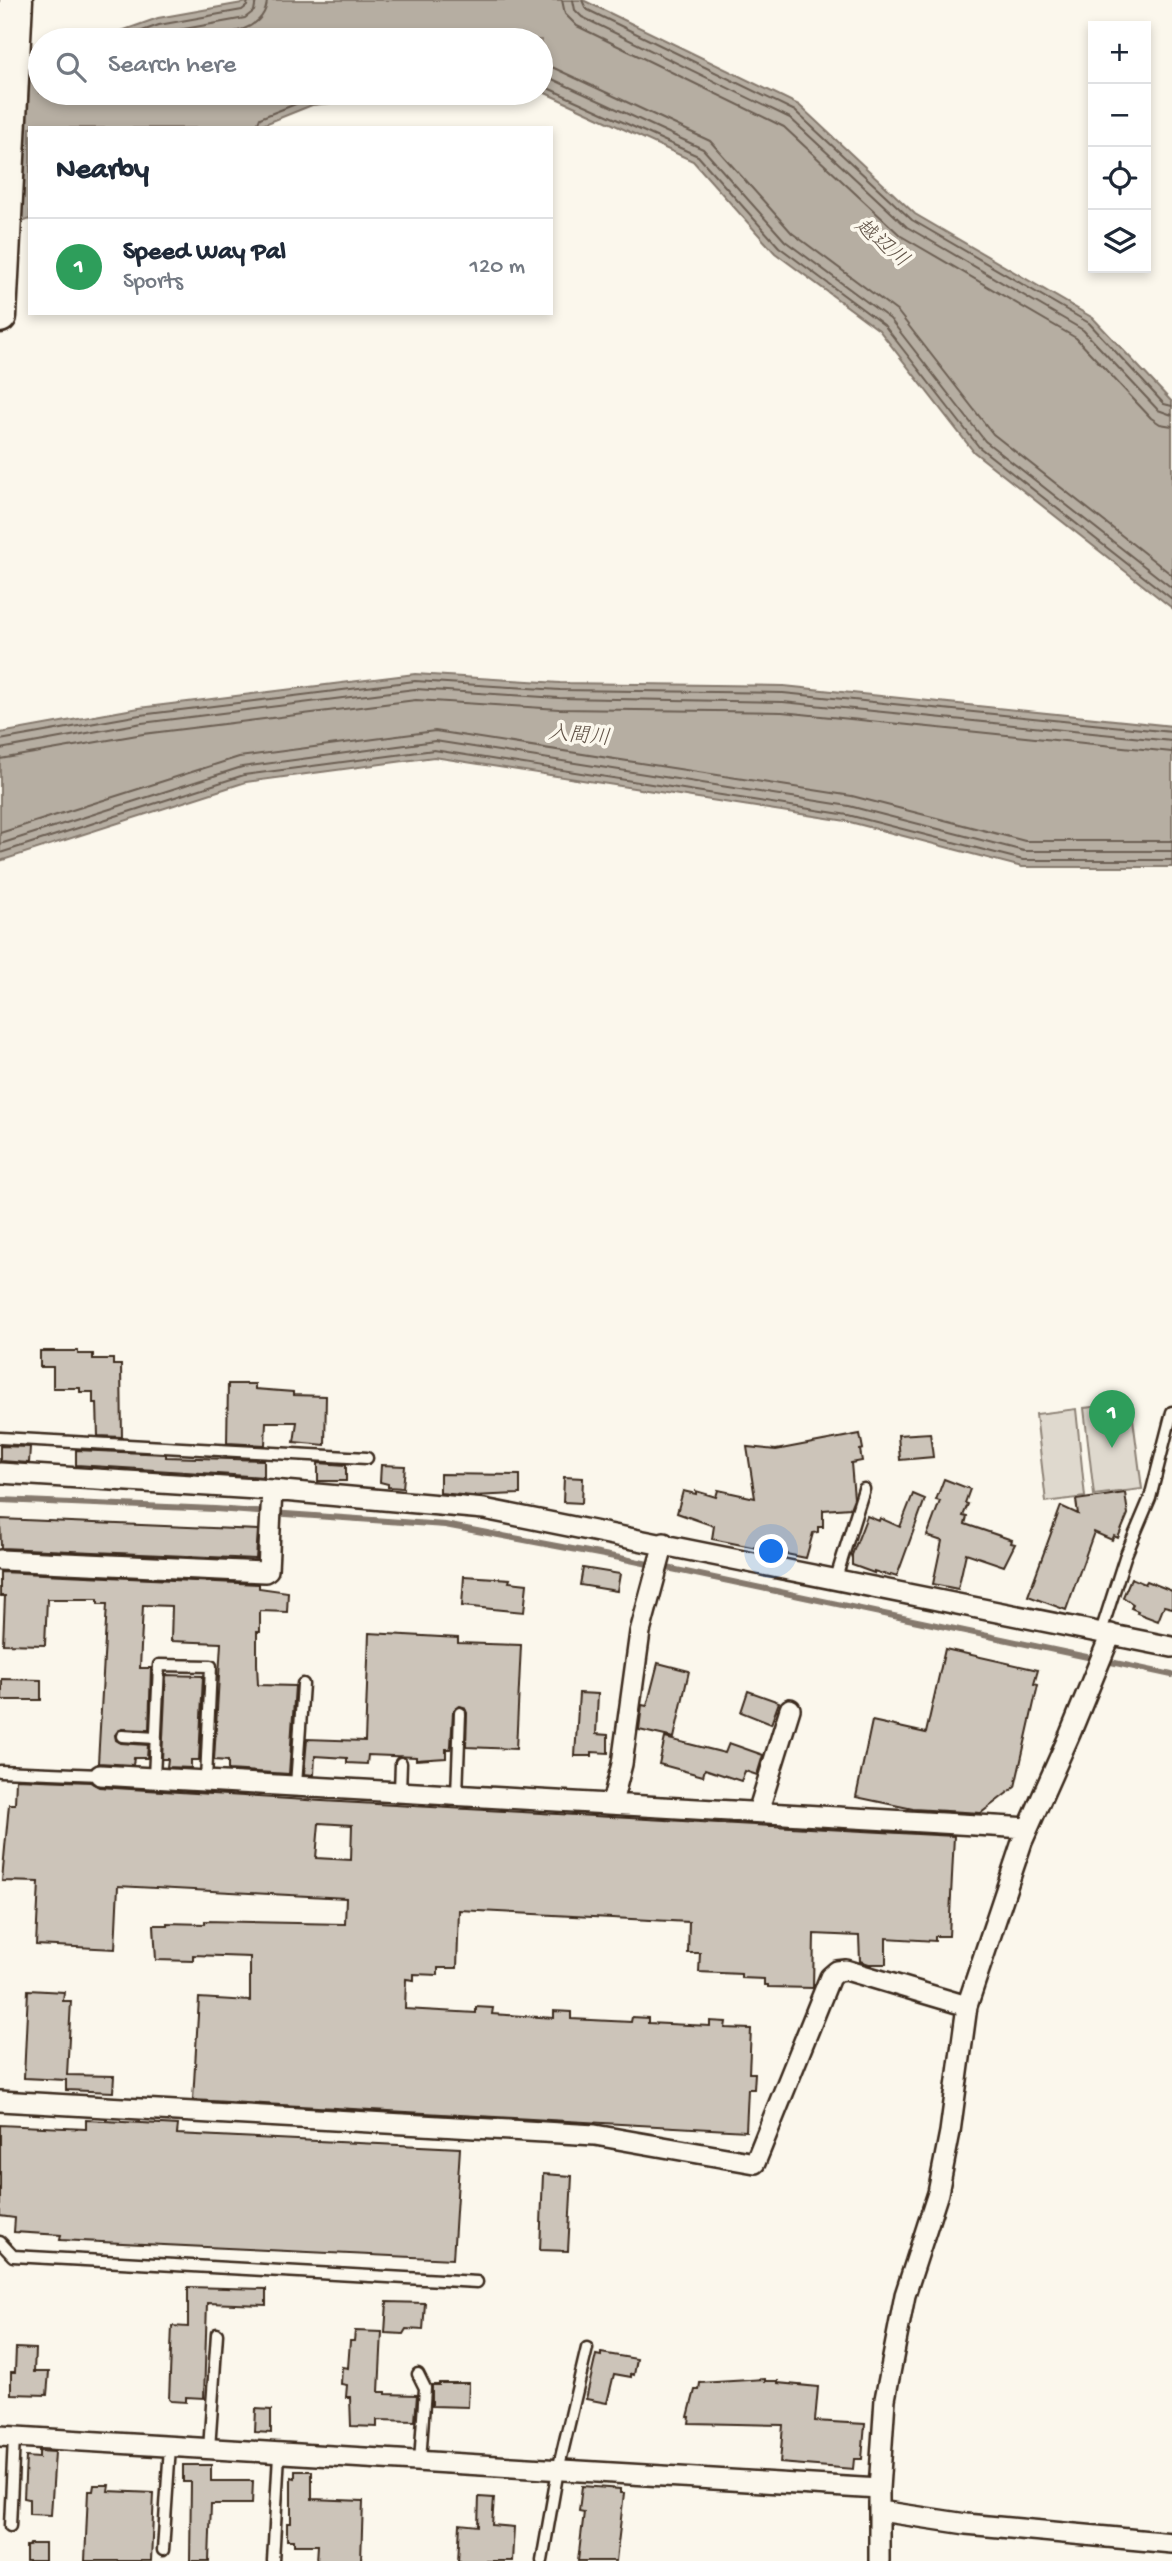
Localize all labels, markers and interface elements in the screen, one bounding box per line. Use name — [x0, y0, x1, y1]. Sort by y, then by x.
map controls — [1088, 21, 1151, 273]
button: + — [1088, 21, 1151, 84]
search box — [28, 28, 553, 105]
icon: search — [52, 48, 90, 86]
text: Search here — [108, 51, 236, 82]
button: − — [1088, 84, 1151, 147]
button: locate — [1088, 147, 1151, 210]
text: Nearby — [56, 154, 149, 189]
button: layers — [1088, 210, 1151, 273]
water label: 越辺川 — [848, 213, 914, 275]
text: Speed Way Pal — [123, 238, 286, 269]
text: 1 — [74, 254, 84, 281]
text: 120 m — [470, 254, 525, 281]
text: Sports — [123, 269, 183, 296]
water label: 入間川 — [546, 721, 611, 753]
pin: 1 — [1089, 1390, 1135, 1448]
your location — [754, 1534, 788, 1568]

